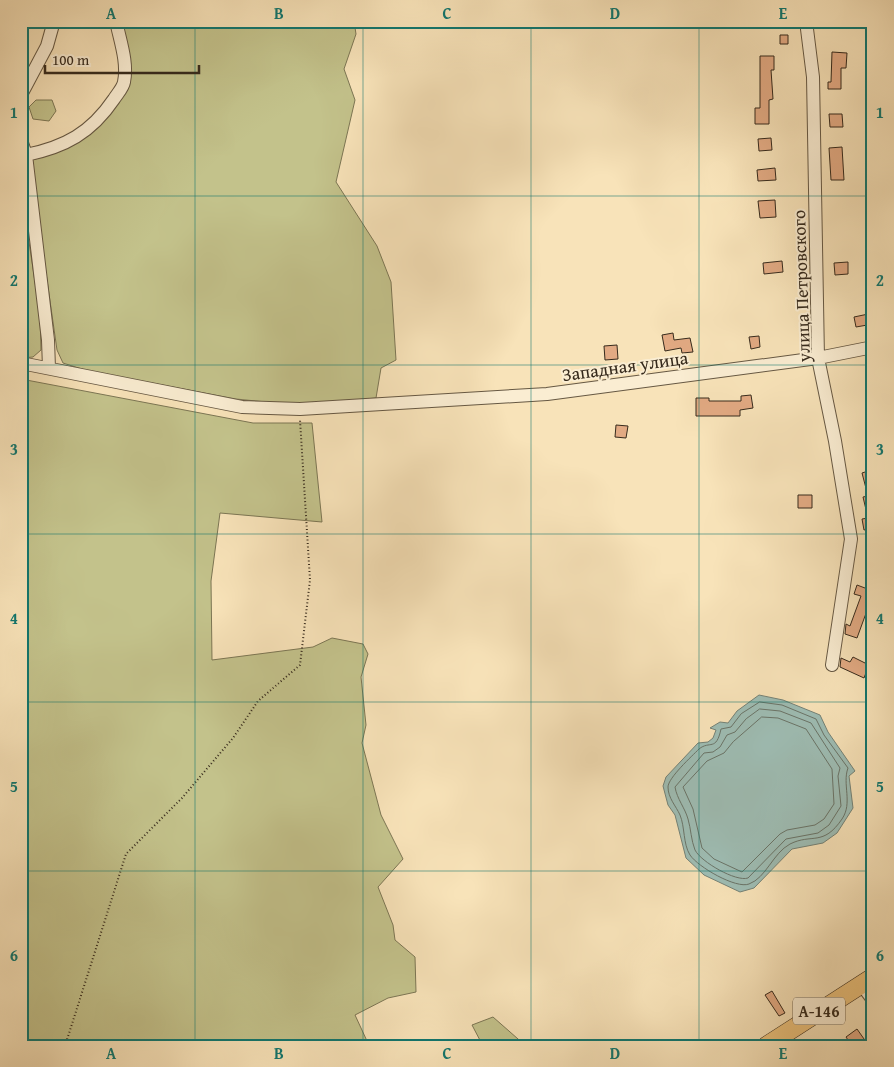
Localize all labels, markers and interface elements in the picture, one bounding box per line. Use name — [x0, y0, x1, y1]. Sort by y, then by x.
text: A — [106, 1, 117, 25]
text: B — [274, 1, 284, 25]
text: C — [442, 1, 452, 25]
text: D — [610, 1, 620, 25]
text: E — [779, 1, 788, 25]
scale bar — [45, 42, 199, 74]
text: 100 m — [52, 49, 90, 70]
text: 1 — [10, 100, 18, 124]
text: 1 — [876, 100, 884, 124]
street label: улица Петровского — [785, 209, 817, 364]
text: 2 — [10, 268, 18, 292]
text: 2 — [876, 268, 884, 292]
street label: Западная улица — [560, 344, 690, 388]
text: 3 — [10, 437, 18, 461]
text: 3 — [876, 437, 884, 461]
text: 4 — [10, 606, 18, 630]
text: 4 — [876, 606, 884, 630]
text: 5 — [10, 774, 18, 798]
text: 5 — [876, 774, 884, 798]
text: 6 — [10, 943, 18, 967]
text: 6 — [876, 943, 884, 967]
road number: А-146 — [793, 998, 845, 1024]
text: A — [106, 1041, 117, 1065]
text: B — [274, 1041, 284, 1065]
text: C — [442, 1041, 452, 1065]
text: D — [610, 1041, 620, 1065]
text: E — [779, 1041, 788, 1065]

